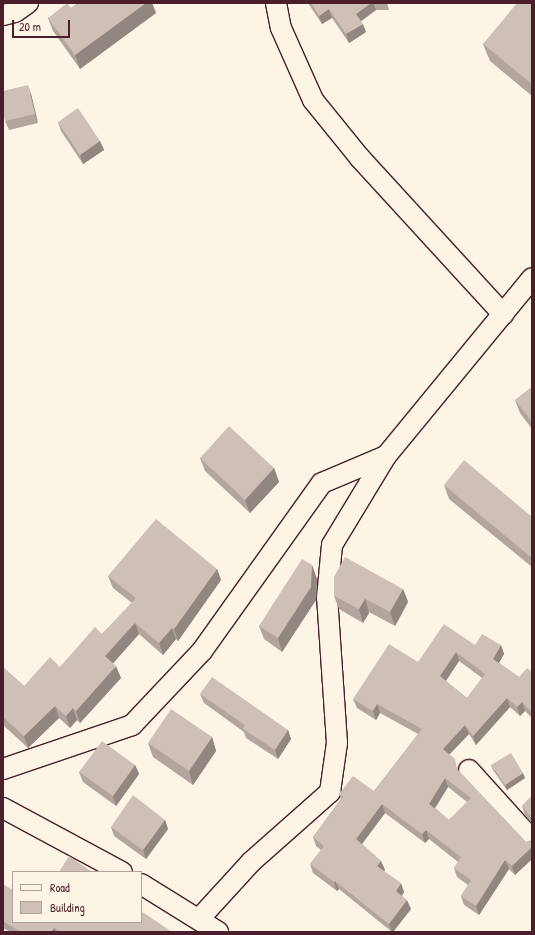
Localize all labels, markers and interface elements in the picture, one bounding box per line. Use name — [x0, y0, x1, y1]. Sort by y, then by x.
scale bar — [14, 12, 72, 38]
text: 20 m — [19, 18, 41, 35]
legend — [12, 871, 142, 923]
text: Road — [50, 879, 70, 896]
text: Building — [50, 899, 85, 916]

